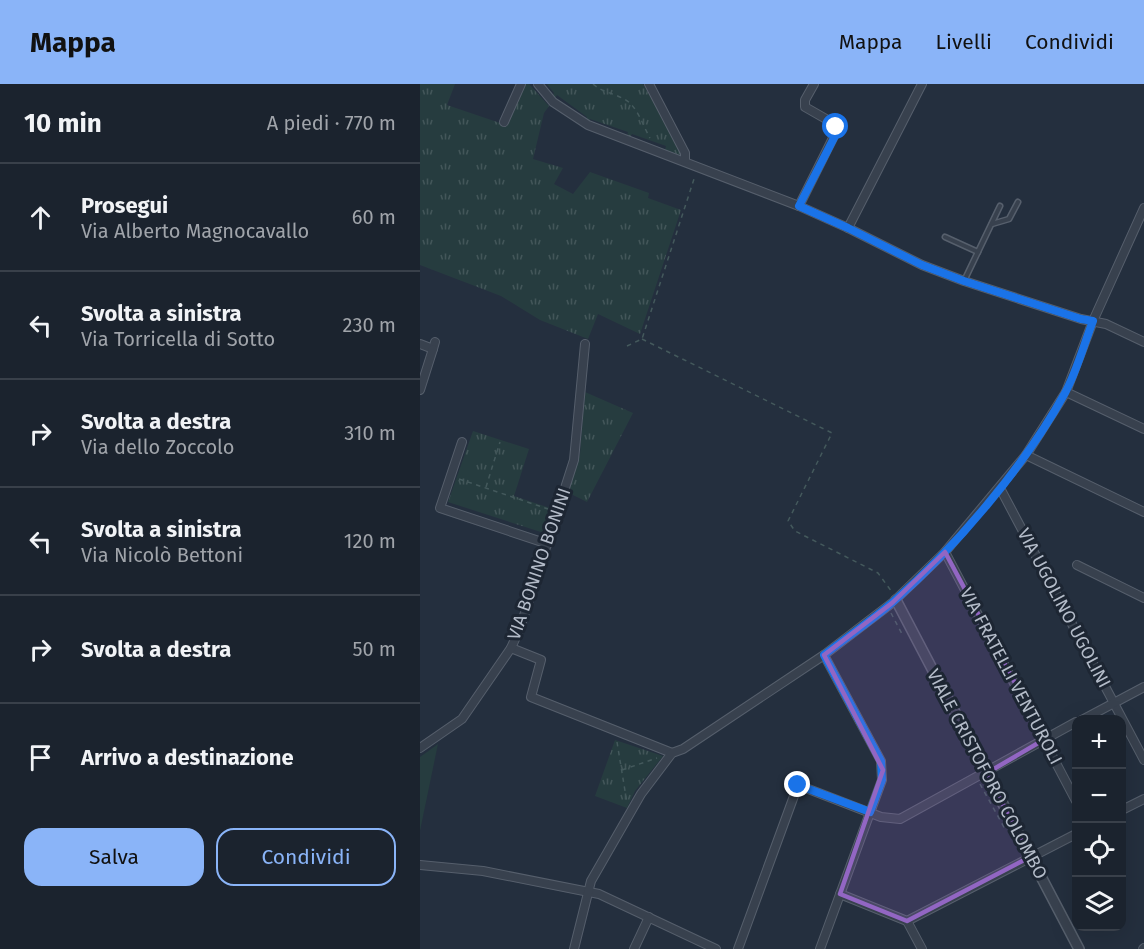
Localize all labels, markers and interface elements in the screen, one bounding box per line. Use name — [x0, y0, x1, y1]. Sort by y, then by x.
text: Mappa — [30, 26, 116, 59]
text: Mappa — [839, 29, 903, 55]
text: Livelli — [936, 29, 992, 55]
text: Condividi — [1025, 29, 1114, 55]
text: 10 min — [24, 108, 102, 139]
text: A piedi · 770 m — [267, 111, 396, 135]
route start — [822, 113, 848, 139]
text: Prosegui — [81, 192, 168, 219]
icon: ahead — [24, 201, 57, 234]
text: 60 m — [352, 205, 396, 229]
text: Via Alberto Magnocavallo — [81, 219, 309, 243]
text: Svolta a sinistra — [81, 300, 242, 327]
icon: left — [24, 309, 57, 342]
text: 230 m — [343, 313, 396, 337]
text: Via Torricella di Sotto — [81, 327, 275, 351]
text: Svolta a destra — [81, 408, 231, 435]
icon: right — [24, 417, 57, 450]
text: 310 m — [344, 421, 396, 445]
text: Via dello Zoccolo — [81, 435, 235, 459]
street label: VIA BONINO BONINI — [503, 485, 575, 643]
text: Svolta a sinistra — [81, 516, 242, 543]
street label: VIA UGOLINO UGOLINI — [1013, 524, 1115, 692]
icon: left — [24, 525, 57, 558]
text: 120 m — [344, 529, 396, 553]
text: Via Nicolò Bettoni — [81, 543, 243, 567]
street label: VIA FRATELLI VENTUROLI — [955, 584, 1067, 768]
icon: right — [24, 633, 57, 666]
text: Svolta a destra — [81, 636, 231, 663]
text: 50 m — [352, 637, 396, 661]
street label: VIALE CRISTOFORO COLOMBO — [922, 665, 1052, 883]
map controls — [1072, 715, 1126, 931]
button: + — [1072, 715, 1126, 769]
icon: arrive — [24, 741, 57, 774]
text: Arrivo a destinazione — [81, 744, 294, 771]
button: − — [1072, 769, 1126, 823]
route end — [784, 771, 810, 797]
button: locate — [1072, 823, 1126, 877]
button: Salva — [24, 828, 204, 886]
button: Condividi — [216, 828, 396, 886]
button: layers — [1072, 877, 1126, 931]

